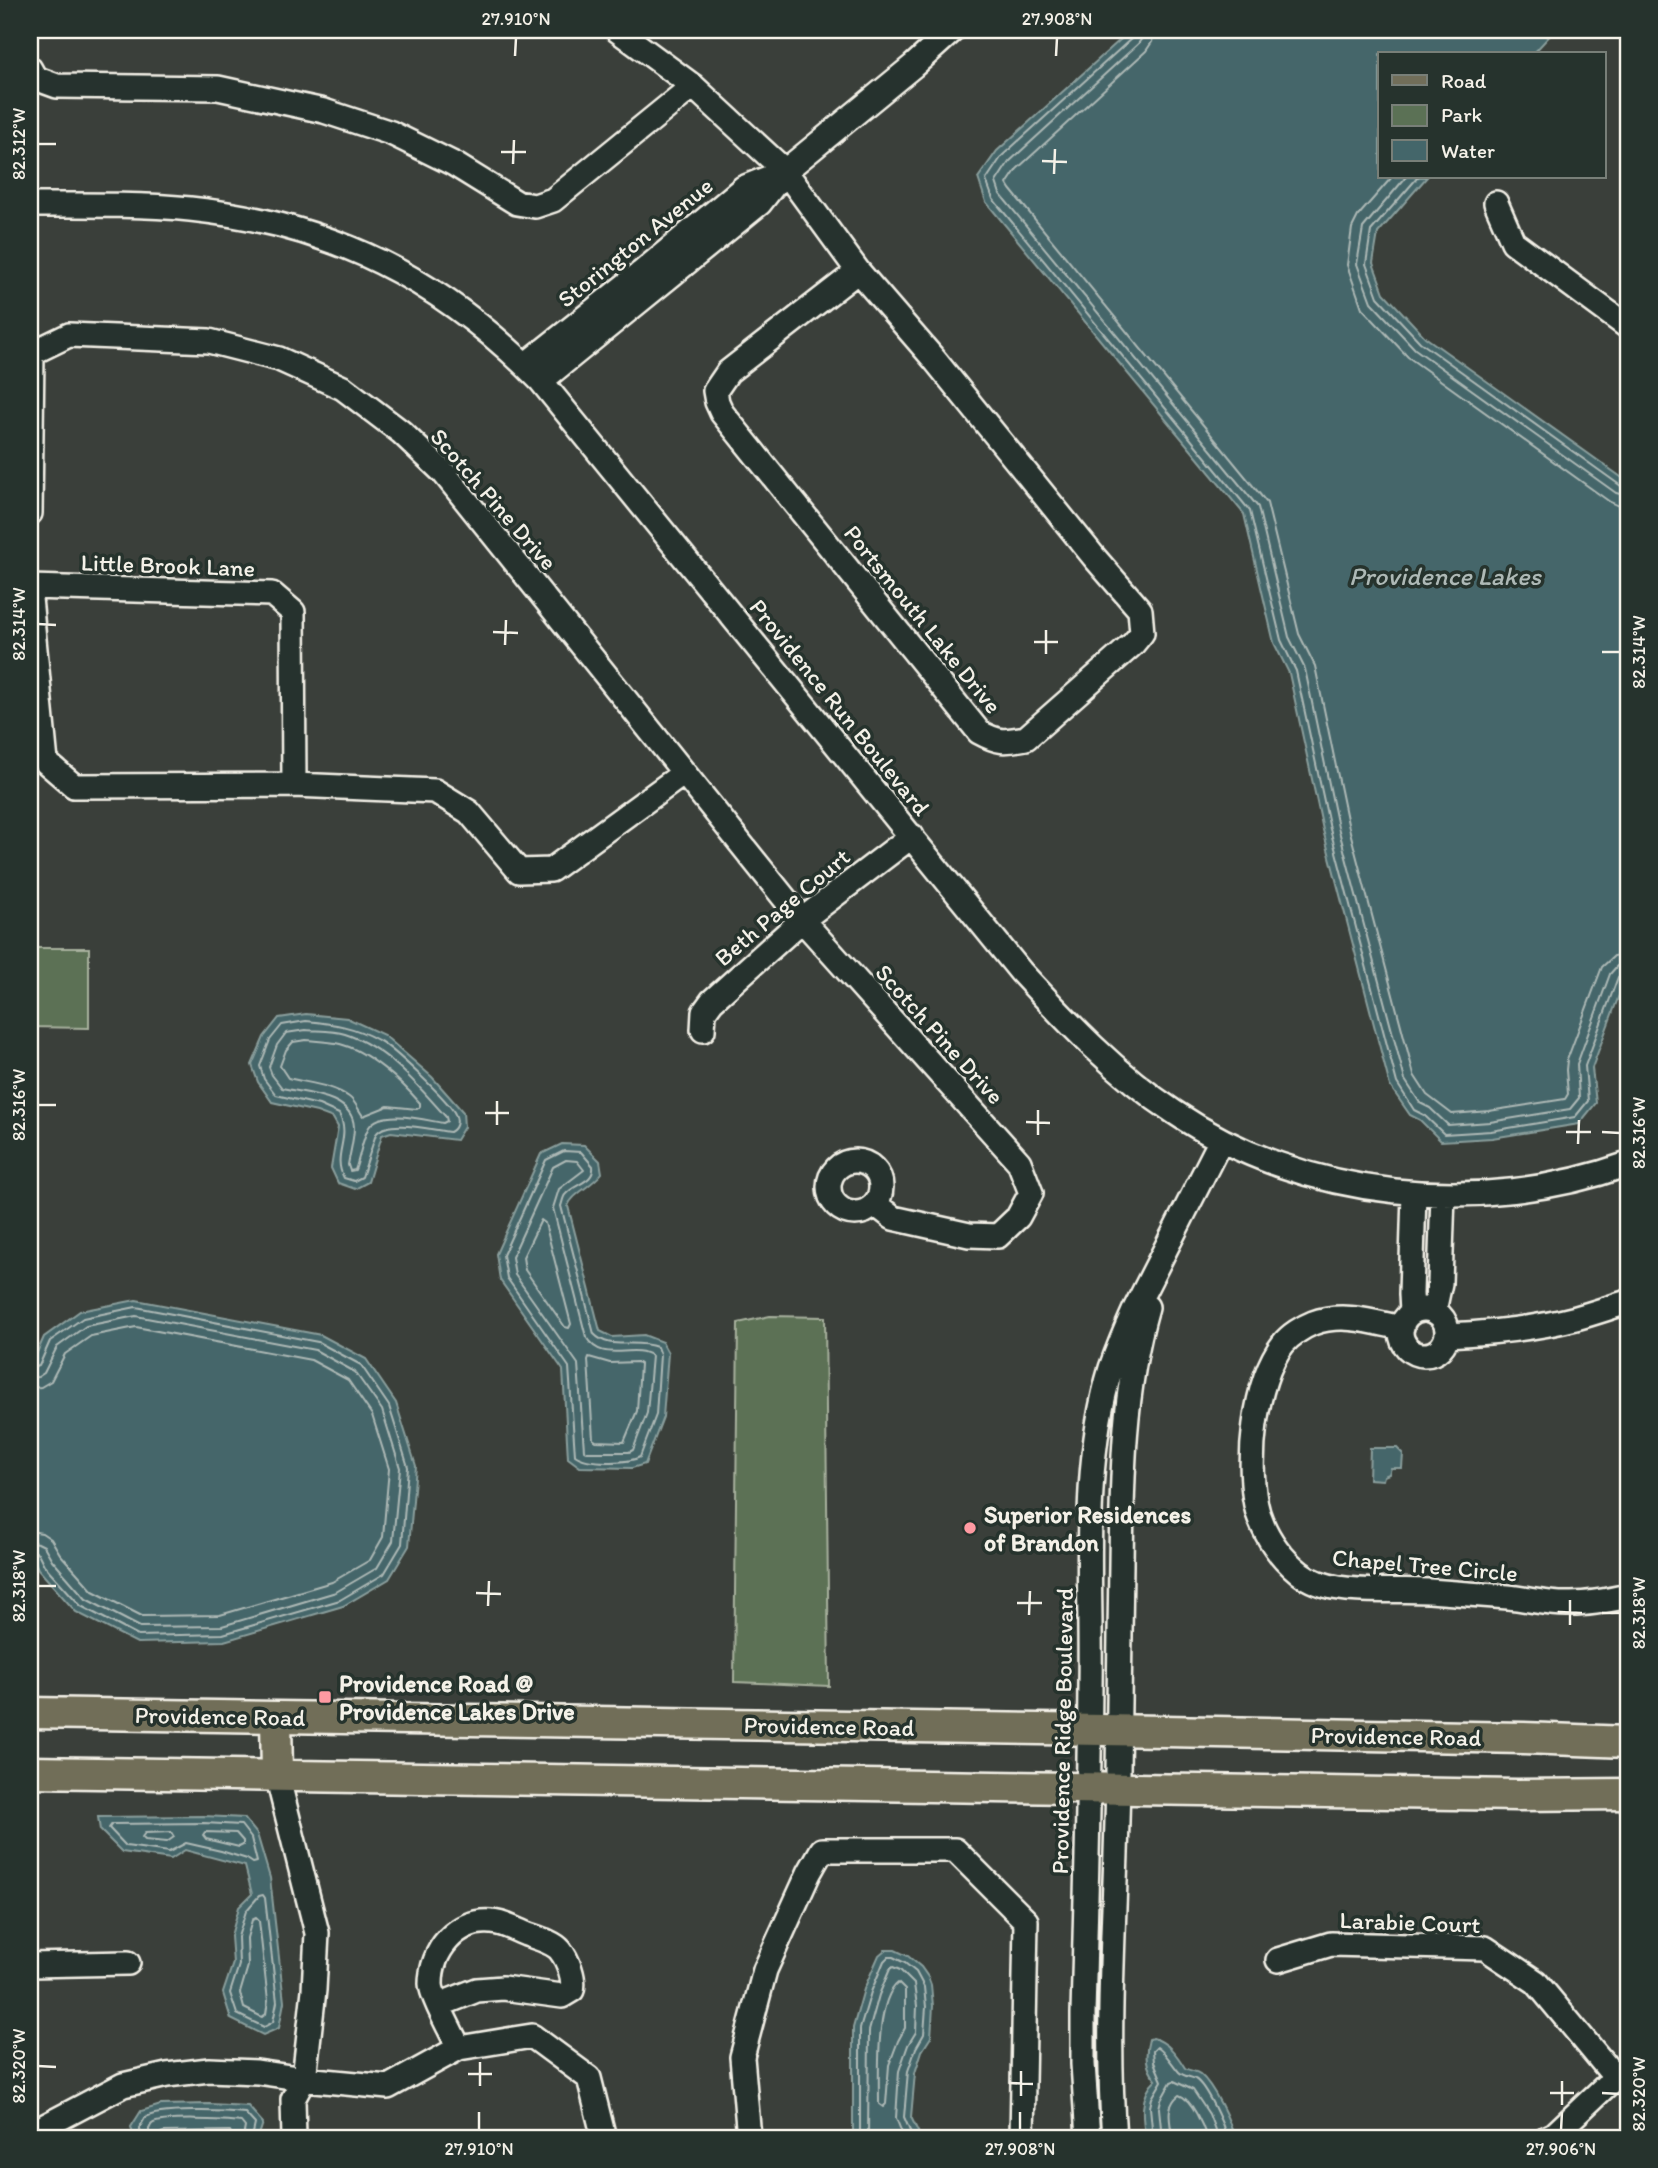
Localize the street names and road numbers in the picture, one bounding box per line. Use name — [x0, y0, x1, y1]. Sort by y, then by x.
street label: Storington Avenue — [552, 171, 718, 313]
street label: Scotch Pine Drive — [424, 422, 564, 576]
street label: Portsmouth Lake Drive — [838, 519, 1008, 719]
street label: Little Brook Lane — [80, 547, 256, 583]
street label: Providence Run Boulevard — [744, 593, 936, 821]
street label: Beth Page Court — [708, 842, 856, 972]
street label: Scotch Pine Drive — [869, 958, 1011, 1110]
street label: Chapel Tree Circle — [1331, 1542, 1519, 1588]
street label: Providence Ridge Boulevard — [1045, 1587, 1079, 1875]
street label: Providence Road — [134, 1700, 306, 1732]
street label: Providence Road — [743, 1710, 915, 1742]
street label: Providence Road — [1310, 1720, 1482, 1752]
street label: Larabie Court — [1339, 1905, 1481, 1939]

